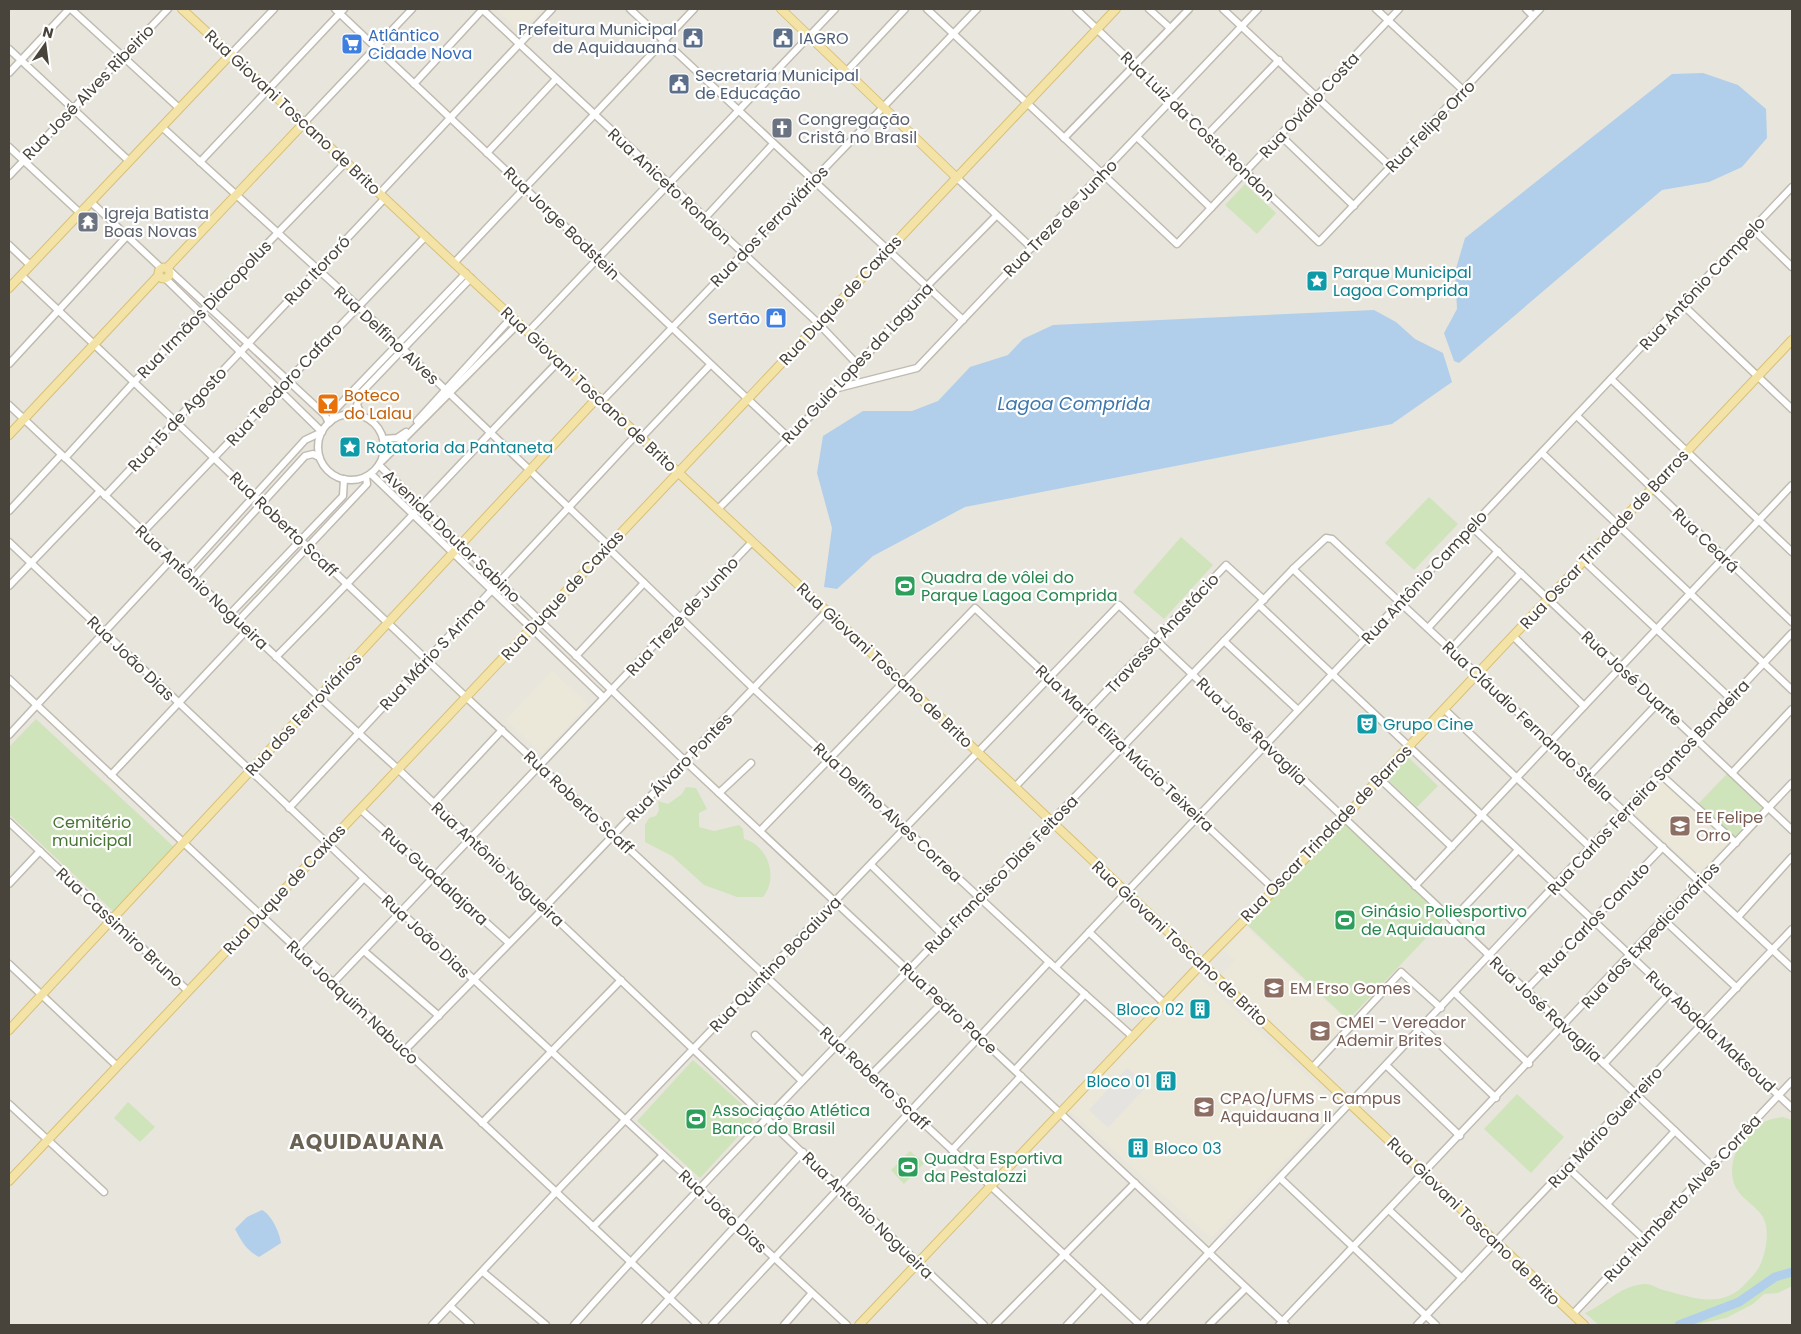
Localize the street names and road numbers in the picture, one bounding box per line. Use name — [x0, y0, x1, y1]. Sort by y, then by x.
street label: Rua José Alves Ribeirio — [17, 19, 160, 165]
street label: Rua Giovani Toscano de Brito — [200, 24, 386, 200]
street label: Rua Luiz da Costa Rondon — [1115, 46, 1280, 207]
street label: Rua Ovídio Costa — [1254, 47, 1365, 163]
street label: Rua Felipe Orro — [1380, 75, 1481, 178]
street label: Rua Aniceto Rondon — [603, 123, 737, 250]
street label: Rua Treze de Junho — [998, 154, 1123, 282]
street label: Rua dos Ferroviários — [705, 160, 834, 292]
street label: Rua Jorge Bodstein — [498, 162, 625, 285]
street label: Rua Antônio Campelo — [1634, 211, 1771, 355]
street label: Rua Duque de Caxias — [774, 230, 907, 371]
street label: Rua Itororó — [279, 231, 356, 310]
street label: Rua Irmãos Diacopolus — [132, 235, 277, 384]
street label: Rua Guia Lopes da Laguna — [776, 278, 938, 449]
street label: Rua Delfino Alves — [329, 281, 444, 390]
street label: Rua Giovani Toscano de Brito — [496, 301, 682, 477]
street label: Rua Teodoro Cafaro — [221, 318, 348, 451]
street label: Rua 15 de Agosto — [123, 362, 232, 477]
street label: Rua Oscar Trindade de Barros — [1515, 444, 1694, 634]
street label: Avenida Doutor Sabino — [378, 464, 526, 608]
street label: Rua Roberto Scaff — [224, 467, 343, 582]
street label: Rua Ceará — [1667, 503, 1744, 578]
street label: Rua Antônio Campelo — [1356, 505, 1493, 649]
street label: Rua Antônio Nogueira — [130, 520, 273, 655]
street label: Rua Duque de Caxias — [496, 525, 629, 666]
street label: Rua Treze de Junho — [621, 552, 744, 681]
street label: Travessa Anastácio — [1100, 568, 1224, 699]
street label: Rua Giovani Toscano de Brito — [792, 577, 978, 753]
street label: Rua Mário S Arima — [374, 593, 490, 715]
street label: Rua João Dias — [82, 611, 179, 706]
street label: Rua José Duarte — [1576, 625, 1687, 731]
street label: Rua Cláudio Fernando Stella — [1437, 636, 1618, 807]
street label: Rua dos Ferroviários — [240, 648, 367, 781]
street label: Rua Maria Eliza Múcio Teixeira — [1030, 659, 1219, 837]
street label: Rua José Ravaglia — [1191, 672, 1312, 790]
street label: Rua Carlos Ferreira Santos Bandeira — [1542, 674, 1755, 900]
street label: Rua Álvaro Pontes — [621, 708, 738, 827]
street label: Rua Delfino Alves Correa — [808, 737, 967, 888]
street label: Rua Oscar Trindade de Barros — [1235, 740, 1417, 927]
street label: Rua Roberto Scaff — [519, 745, 639, 859]
street label: Rua Francisco Dias Feitosa — [919, 790, 1083, 959]
street label: Rua Antônio Nogueira — [426, 797, 569, 932]
street label: Rua Duque de Caxias — [218, 819, 351, 960]
street label: Rua Guadalajara — [376, 822, 493, 931]
street label: Rua Giovani Toscano de Brito — [1087, 855, 1273, 1031]
street label: Rua Carlos Canuto — [1534, 857, 1655, 982]
street label: Rua dos Expedicionários — [1576, 857, 1725, 1014]
street label: Rua Cassimiro Bruno — [51, 862, 188, 992]
street label: Rua João Dias — [376, 889, 475, 983]
street label: Rua Quintino Bocaiuva — [704, 891, 847, 1037]
street label: Rua Joaquim Nabuco — [281, 935, 424, 1070]
street label: Rua José Ravaglia — [1484, 951, 1607, 1068]
street label: Rua Pedro Pace — [895, 957, 1002, 1060]
street label: Rua Abdala Maksoud — [1641, 965, 1781, 1098]
street label: Rua Roberto Scaff — [815, 1021, 935, 1135]
street label: Rua Mário Guerreiro — [1543, 1061, 1668, 1193]
street label: Rua Humberto Alves Corrêa — [1598, 1110, 1766, 1287]
street label: Rua Giovani Toscano de Brito — [1382, 1132, 1566, 1311]
street label: Rua Antônio Nogueira — [797, 1147, 938, 1284]
street label: Rua João Dias — [673, 1164, 772, 1258]

